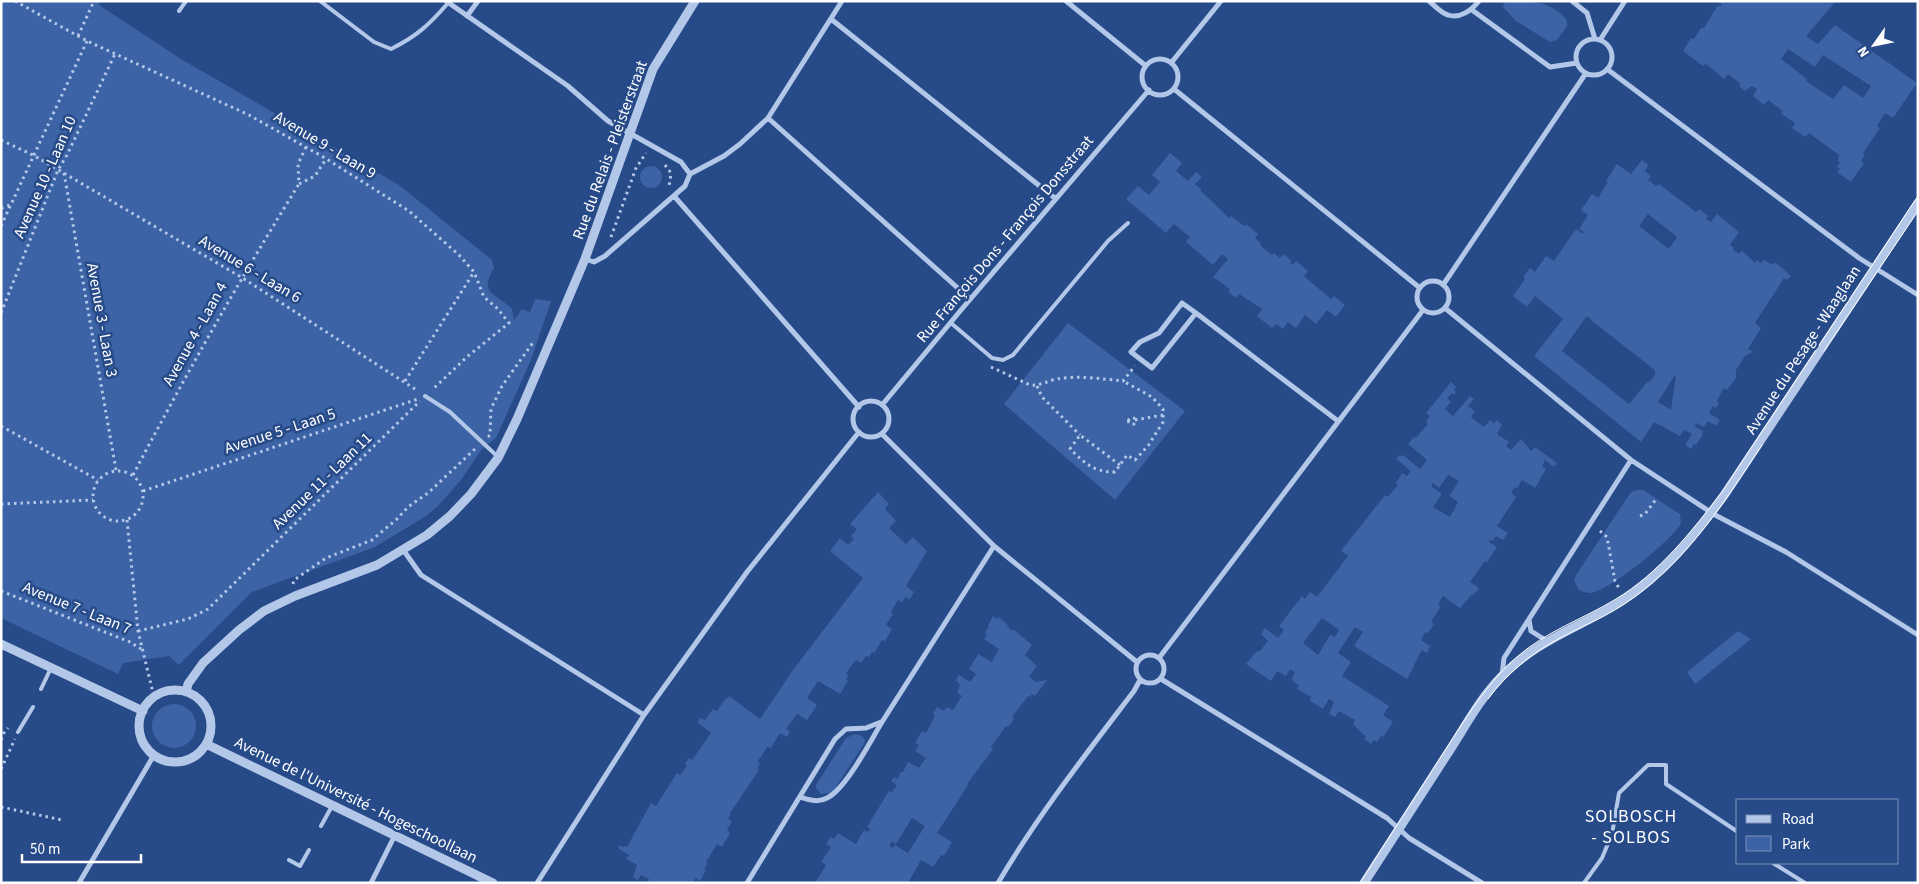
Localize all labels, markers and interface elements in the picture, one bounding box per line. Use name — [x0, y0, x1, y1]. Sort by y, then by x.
north arrow — [1849, 20, 1899, 70]
text: N — [1853, 42, 1875, 61]
street label: Rue du Relais - Pleisterstraat — [567, 57, 653, 243]
street label: Avenue 9 - Laan 9 — [270, 106, 380, 184]
street label: Avenue 10 - Laan 10 — [8, 112, 82, 242]
street label: Rue François Dons - François Donsstraat — [912, 130, 1099, 347]
street label: Avenue 6 - Laan 6 — [195, 230, 305, 308]
street label: Avenue 3 - Laan 3 — [81, 261, 123, 379]
street label: Avenue du Pesage - Waaglaan — [1740, 261, 1866, 439]
street label: Avenue 4 - Laan 4 — [157, 278, 233, 390]
street label: Avenue 5 - Laan 5 — [222, 403, 338, 459]
street label: Avenue 11 - Laan 11 — [267, 427, 377, 535]
street label: Avenue 7 - Laan 7 — [19, 576, 135, 640]
street label: Avenue de l'Université - Hogeschoollaan — [231, 731, 481, 869]
legend — [1736, 799, 1899, 864]
district label: SOLBOSCH - SOLBOS — [1585, 804, 1677, 850]
text: Road — [1782, 809, 1814, 830]
scale bar — [22, 832, 141, 864]
text: Park — [1782, 834, 1811, 855]
text: 50 m — [30, 839, 60, 860]

